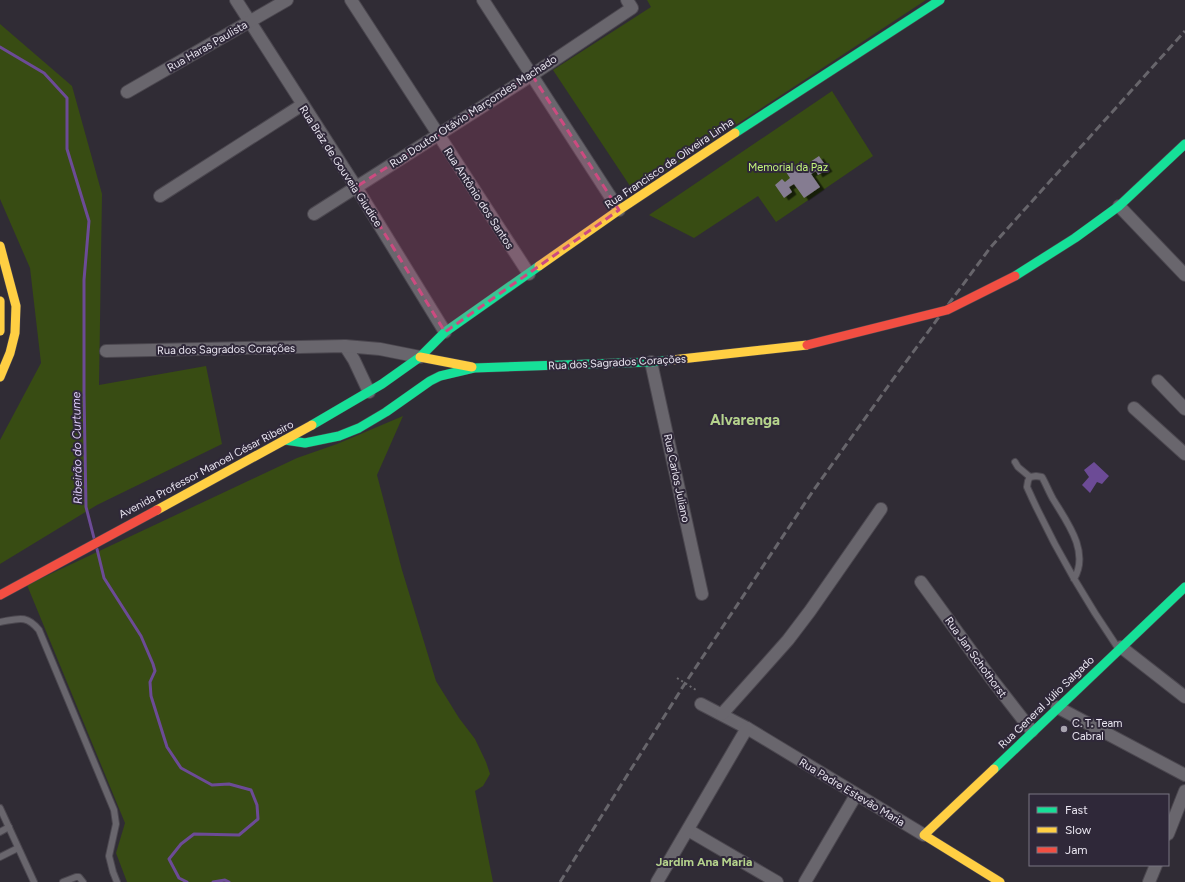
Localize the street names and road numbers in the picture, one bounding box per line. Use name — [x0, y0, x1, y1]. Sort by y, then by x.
street label: Rua Haras Paulista — [165, 18, 250, 75]
street label: Rua Doutor Otávio Marçondes Machado — [387, 52, 559, 170]
street label: Rua Bráz de Gouveia Giudice — [296, 103, 385, 229]
street label: Rua Francisco de Oliveira Linha — [602, 115, 736, 211]
street label: Rua Antônio dos Santos — [441, 145, 516, 251]
street label: Rua dos Sagrados Corações — [157, 342, 295, 357]
street label: Rua dos Sagrados Corações — [548, 352, 686, 373]
street label: Avenida Professor Manoel César Ribeiro — [117, 418, 296, 521]
street label: Rua Carlos Juliano — [661, 433, 692, 524]
street label: Rua Jan Schothorst — [942, 614, 1009, 700]
street label: Rua General Júlio Salgado — [996, 653, 1097, 751]
street label: Rua Padre Estevão Maria — [797, 756, 907, 829]

